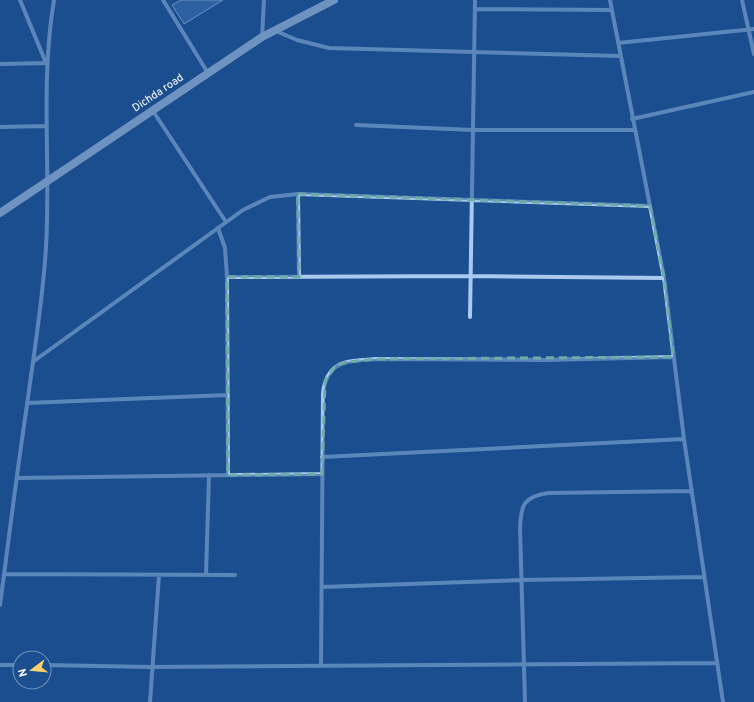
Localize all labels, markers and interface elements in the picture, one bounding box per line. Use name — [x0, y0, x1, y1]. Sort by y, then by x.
street label: Dichda road — [130, 71, 186, 115]
north arrow — [12, 650, 52, 690]
text: N — [16, 667, 31, 678]

